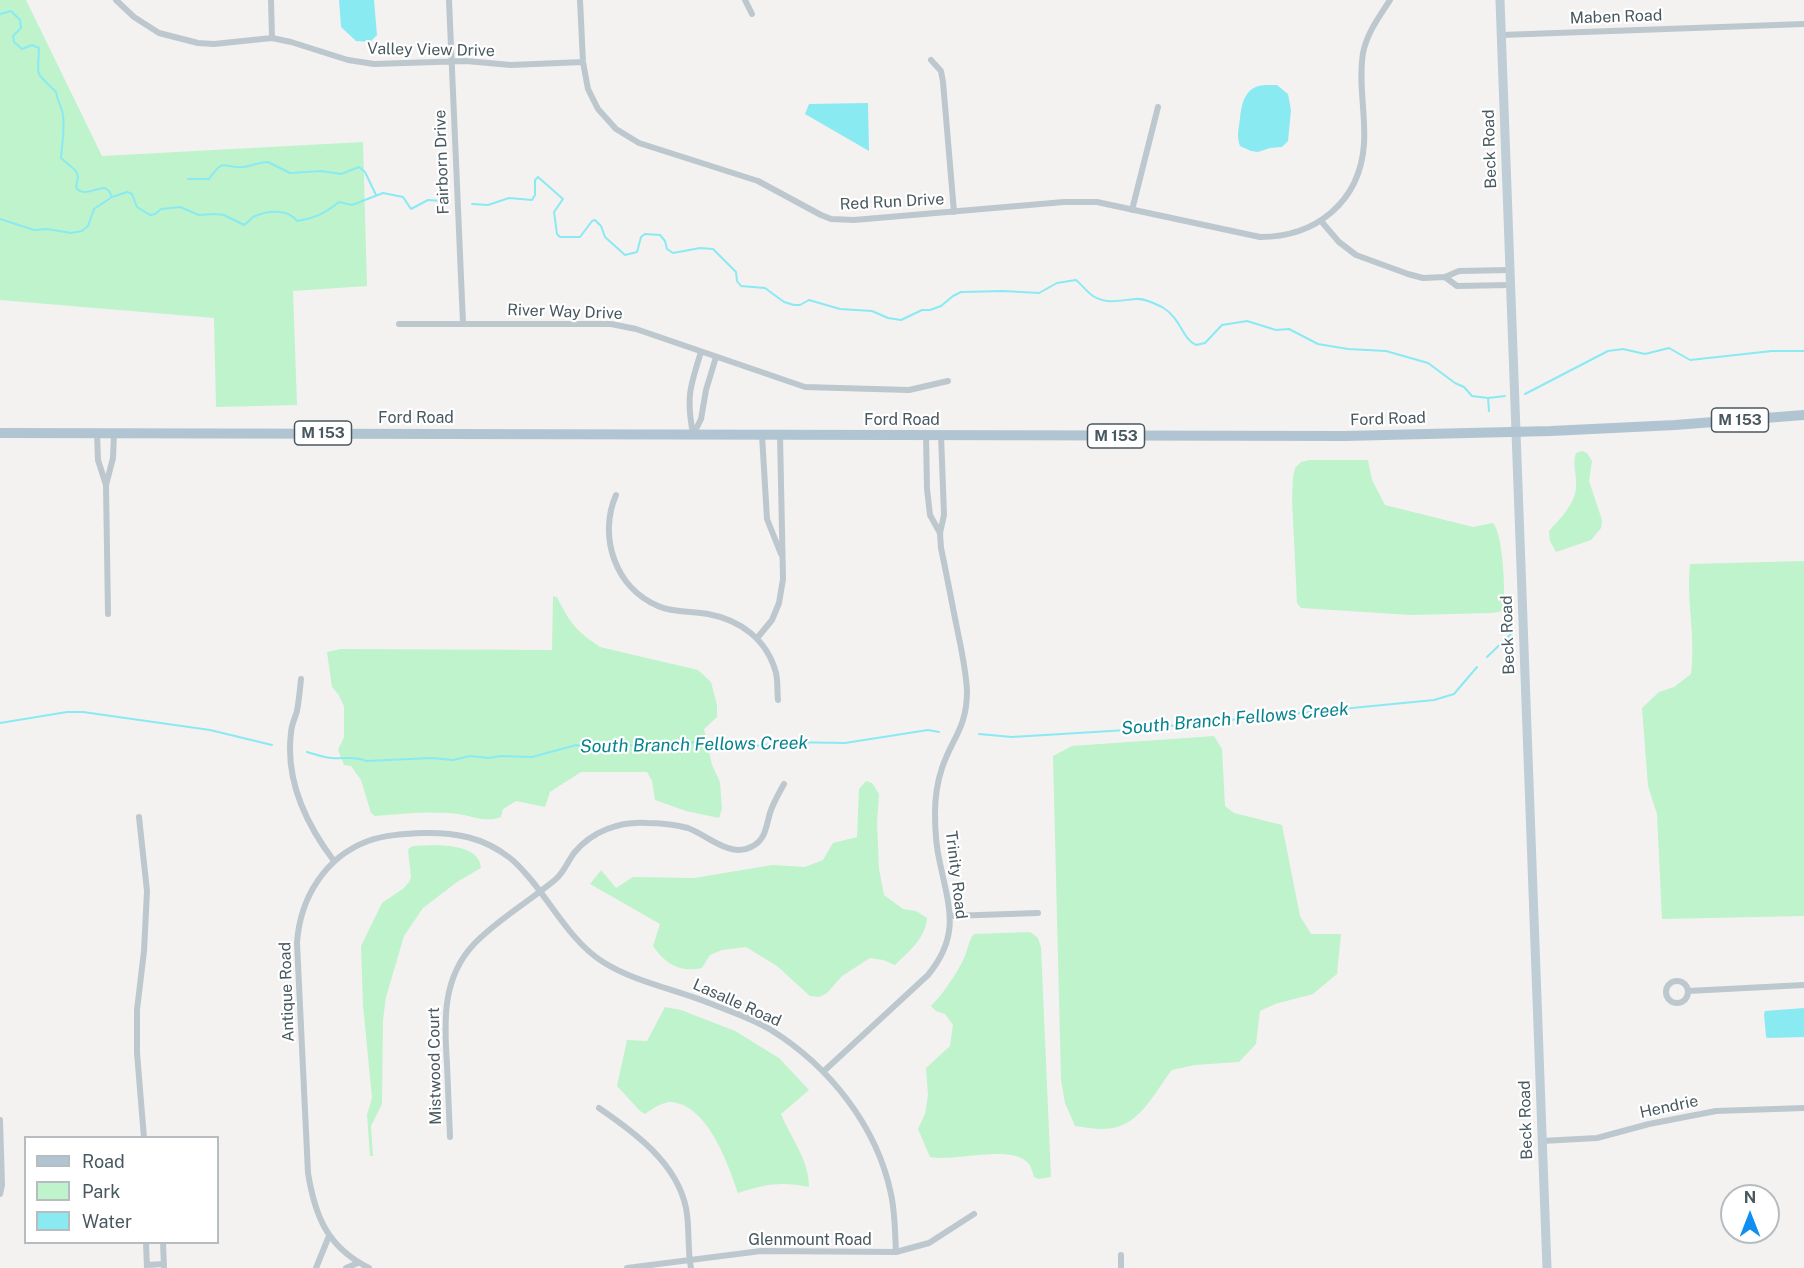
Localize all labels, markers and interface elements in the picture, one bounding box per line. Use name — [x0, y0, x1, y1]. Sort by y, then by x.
street label: Maben Road — [1569, 6, 1663, 28]
street label: Valley View Drive — [367, 39, 495, 61]
street label: Fairborn Drive — [431, 109, 453, 215]
street label: Beck Road — [1479, 109, 1501, 189]
street label: Red Run Drive — [839, 190, 945, 214]
street label: River Way Drive — [507, 300, 623, 324]
street label: Ford Road — [378, 408, 454, 428]
street label: Ford Road — [1350, 408, 1426, 430]
road number: M 153 — [1712, 408, 1768, 432]
street label: Ford Road — [864, 410, 940, 430]
road number: M 153 — [294, 421, 352, 445]
road number: M 153 — [1088, 424, 1144, 448]
street label: Beck Road — [1497, 595, 1519, 675]
water label: South Branch Fellows Creek — [1120, 698, 1350, 740]
water label: South Branch Fellows Creek — [580, 732, 808, 758]
street label: Trinity Road — [941, 830, 971, 920]
street label: Antique Road — [276, 942, 298, 1042]
street label: Lasalle Road — [690, 975, 784, 1031]
street label: Mistwood Court — [424, 1007, 446, 1125]
street label: Beck Road — [1515, 1080, 1537, 1160]
street label: Hendrie — [1638, 1091, 1700, 1123]
legend — [24, 1136, 219, 1244]
text: Road — [82, 1151, 125, 1172]
text: Park — [82, 1181, 120, 1202]
north arrow — [1720, 1184, 1780, 1244]
text: N — [1744, 1188, 1756, 1207]
text: Water — [82, 1211, 132, 1232]
street label: Glenmount Road — [748, 1230, 872, 1250]

